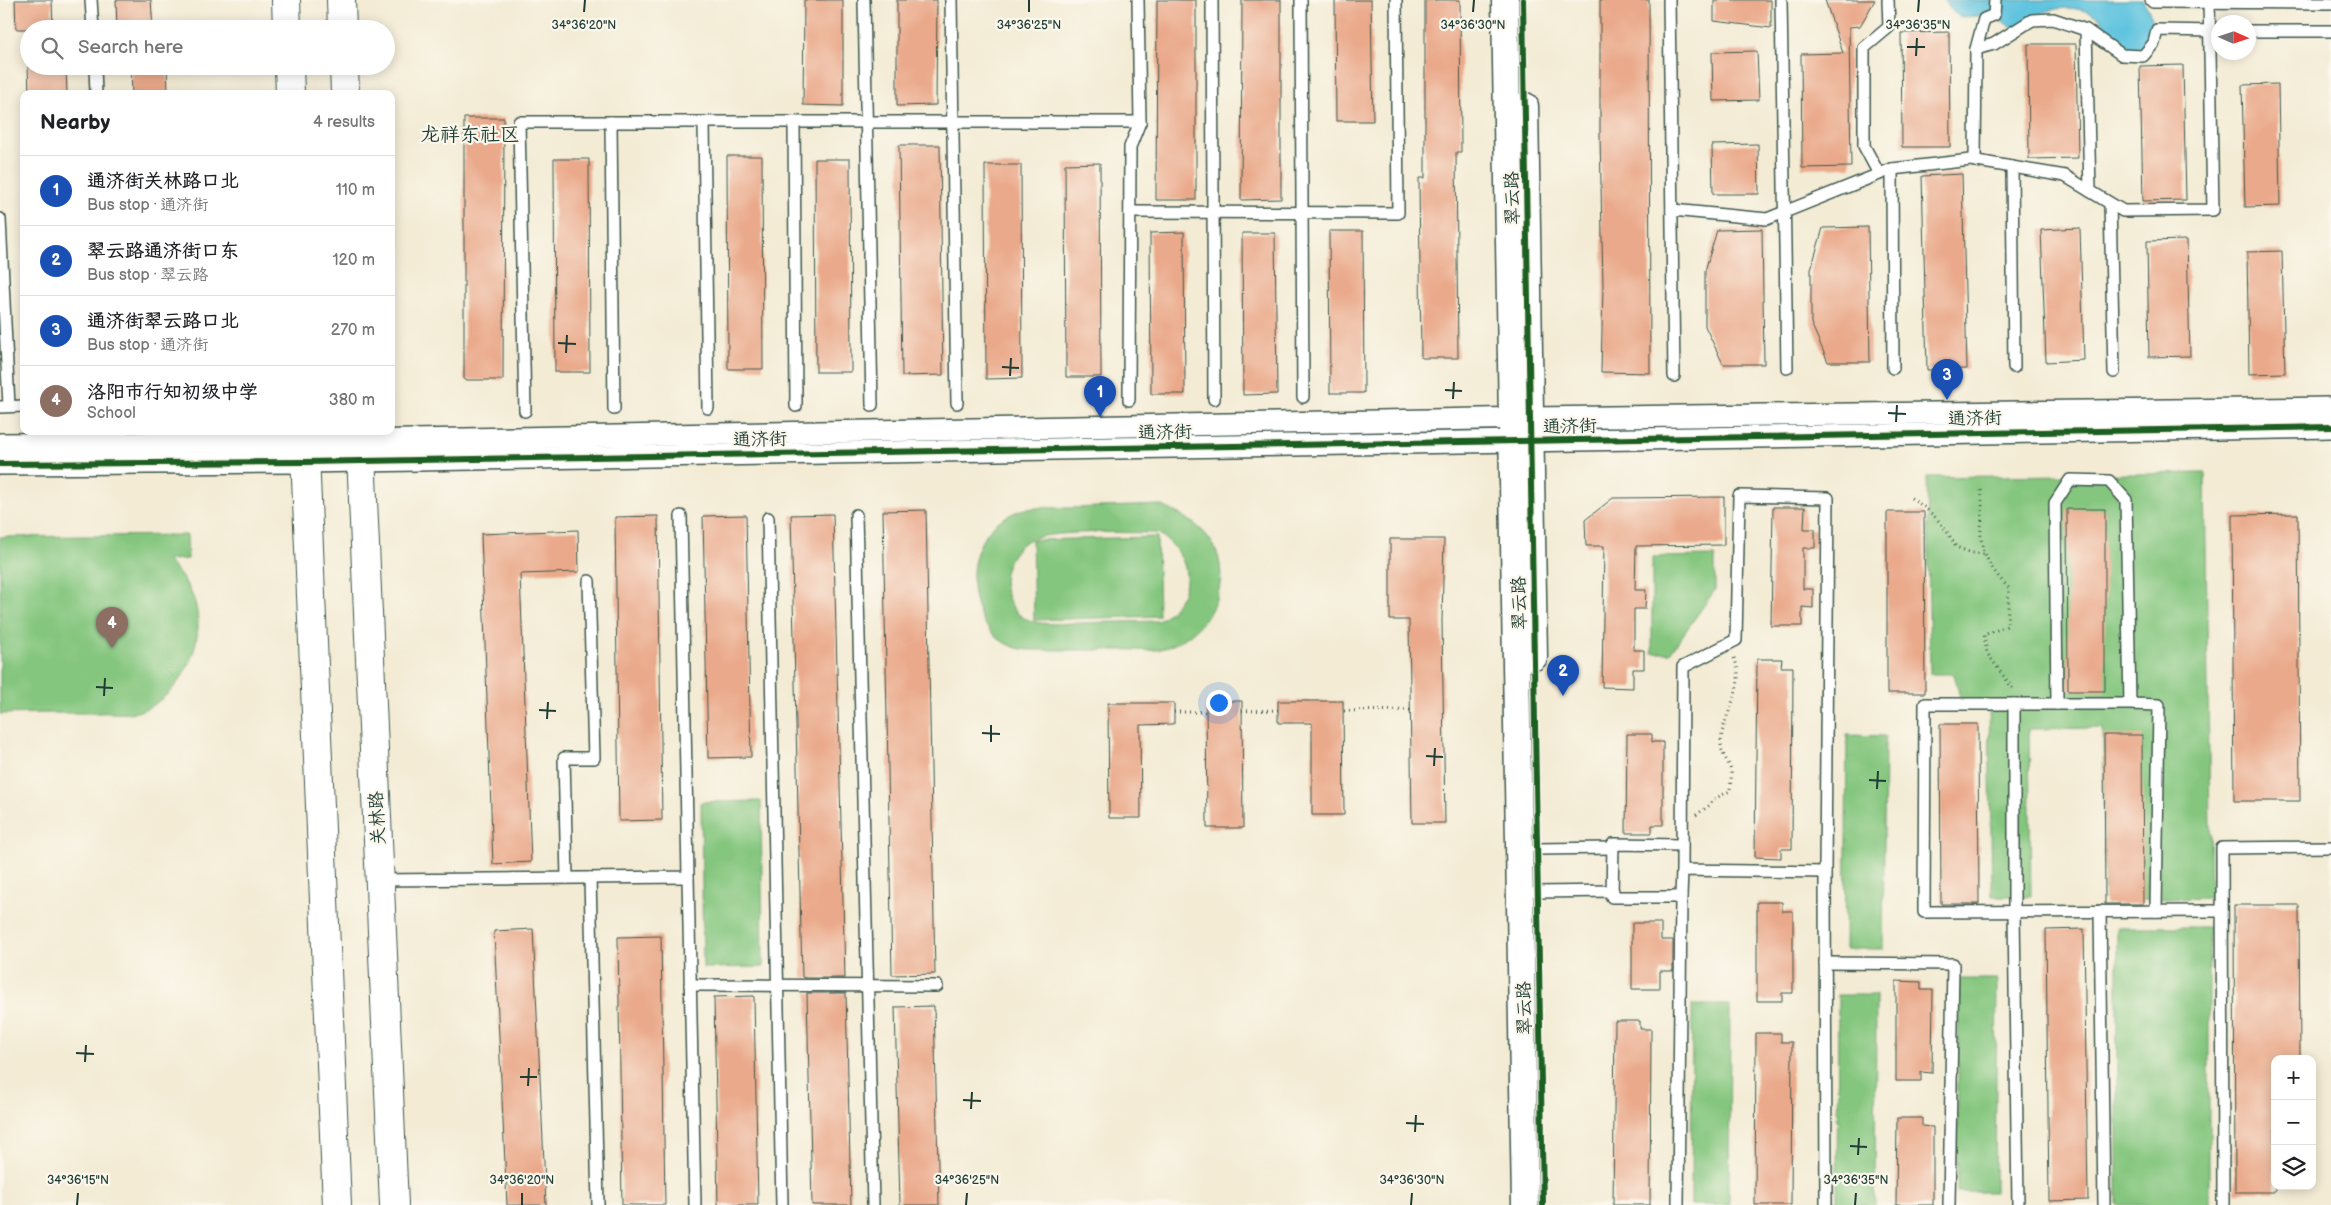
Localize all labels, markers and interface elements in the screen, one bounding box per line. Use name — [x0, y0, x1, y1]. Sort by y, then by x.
north arrow — [2211, 15, 2256, 60]
text: 34°36'20"N — [552, 18, 616, 33]
text: 34°36'25"N — [997, 18, 1061, 33]
text: 34°36'30"N — [1440, 18, 1506, 33]
text: 34°36'35"N — [1886, 18, 1950, 33]
search box — [20, 20, 395, 75]
icon: search — [38, 34, 66, 62]
text: Search here — [78, 36, 183, 59]
text: Nearby — [40, 110, 110, 135]
text: 4 results — [313, 113, 375, 132]
district label: 龙祥东社区 — [420, 123, 520, 147]
text: 通济街关林路口北 — [87, 170, 239, 193]
street label: 翠云路 — [1502, 171, 1523, 225]
text: 1 — [53, 181, 59, 200]
text: 110 m — [336, 181, 375, 200]
text: Bus stop · 通济街 — [87, 196, 208, 215]
text: 翠云路通济街口东 — [87, 240, 239, 263]
text: 2 — [51, 251, 61, 270]
text: 120 m — [332, 251, 375, 270]
text: Bus stop · 翠云路 — [87, 266, 208, 285]
text: 通济街翠云路口北 — [87, 310, 239, 333]
text: 3 — [51, 321, 61, 340]
text: 270 m — [331, 321, 375, 340]
text: Bus stop · 通济街 — [87, 336, 208, 355]
pin: 3 — [1931, 359, 1963, 400]
pin: 1 — [1084, 376, 1116, 417]
text: 洛阳市行知初级中学 — [87, 381, 258, 404]
text: 4 — [51, 391, 61, 410]
text: 380 m — [329, 391, 375, 410]
text: School — [87, 404, 136, 423]
street label: 通济街 — [1948, 408, 2002, 429]
street label: 通济街 — [1543, 416, 1597, 437]
street label: 通济街 — [1138, 422, 1192, 443]
street label: 通济街 — [733, 429, 787, 450]
street label: 翠云路 — [1509, 576, 1530, 630]
pin: 4 — [96, 607, 128, 648]
pin: 2 — [1547, 655, 1579, 696]
your location — [1206, 690, 1232, 716]
street label: 关林路 — [366, 790, 389, 845]
street label: 翠云路 — [1514, 981, 1535, 1035]
map controls — [2271, 1055, 2316, 1190]
button: + — [2271, 1055, 2316, 1100]
button: − — [2271, 1100, 2316, 1145]
button: layers — [2271, 1145, 2316, 1190]
text: 34°36'15"N — [47, 1173, 109, 1188]
text: 34°36'20"N — [490, 1173, 554, 1188]
text: 34°36'25"N — [935, 1173, 999, 1188]
text: 34°36'30"N — [1379, 1173, 1445, 1188]
text: 34°36'35"N — [1824, 1173, 1888, 1188]

